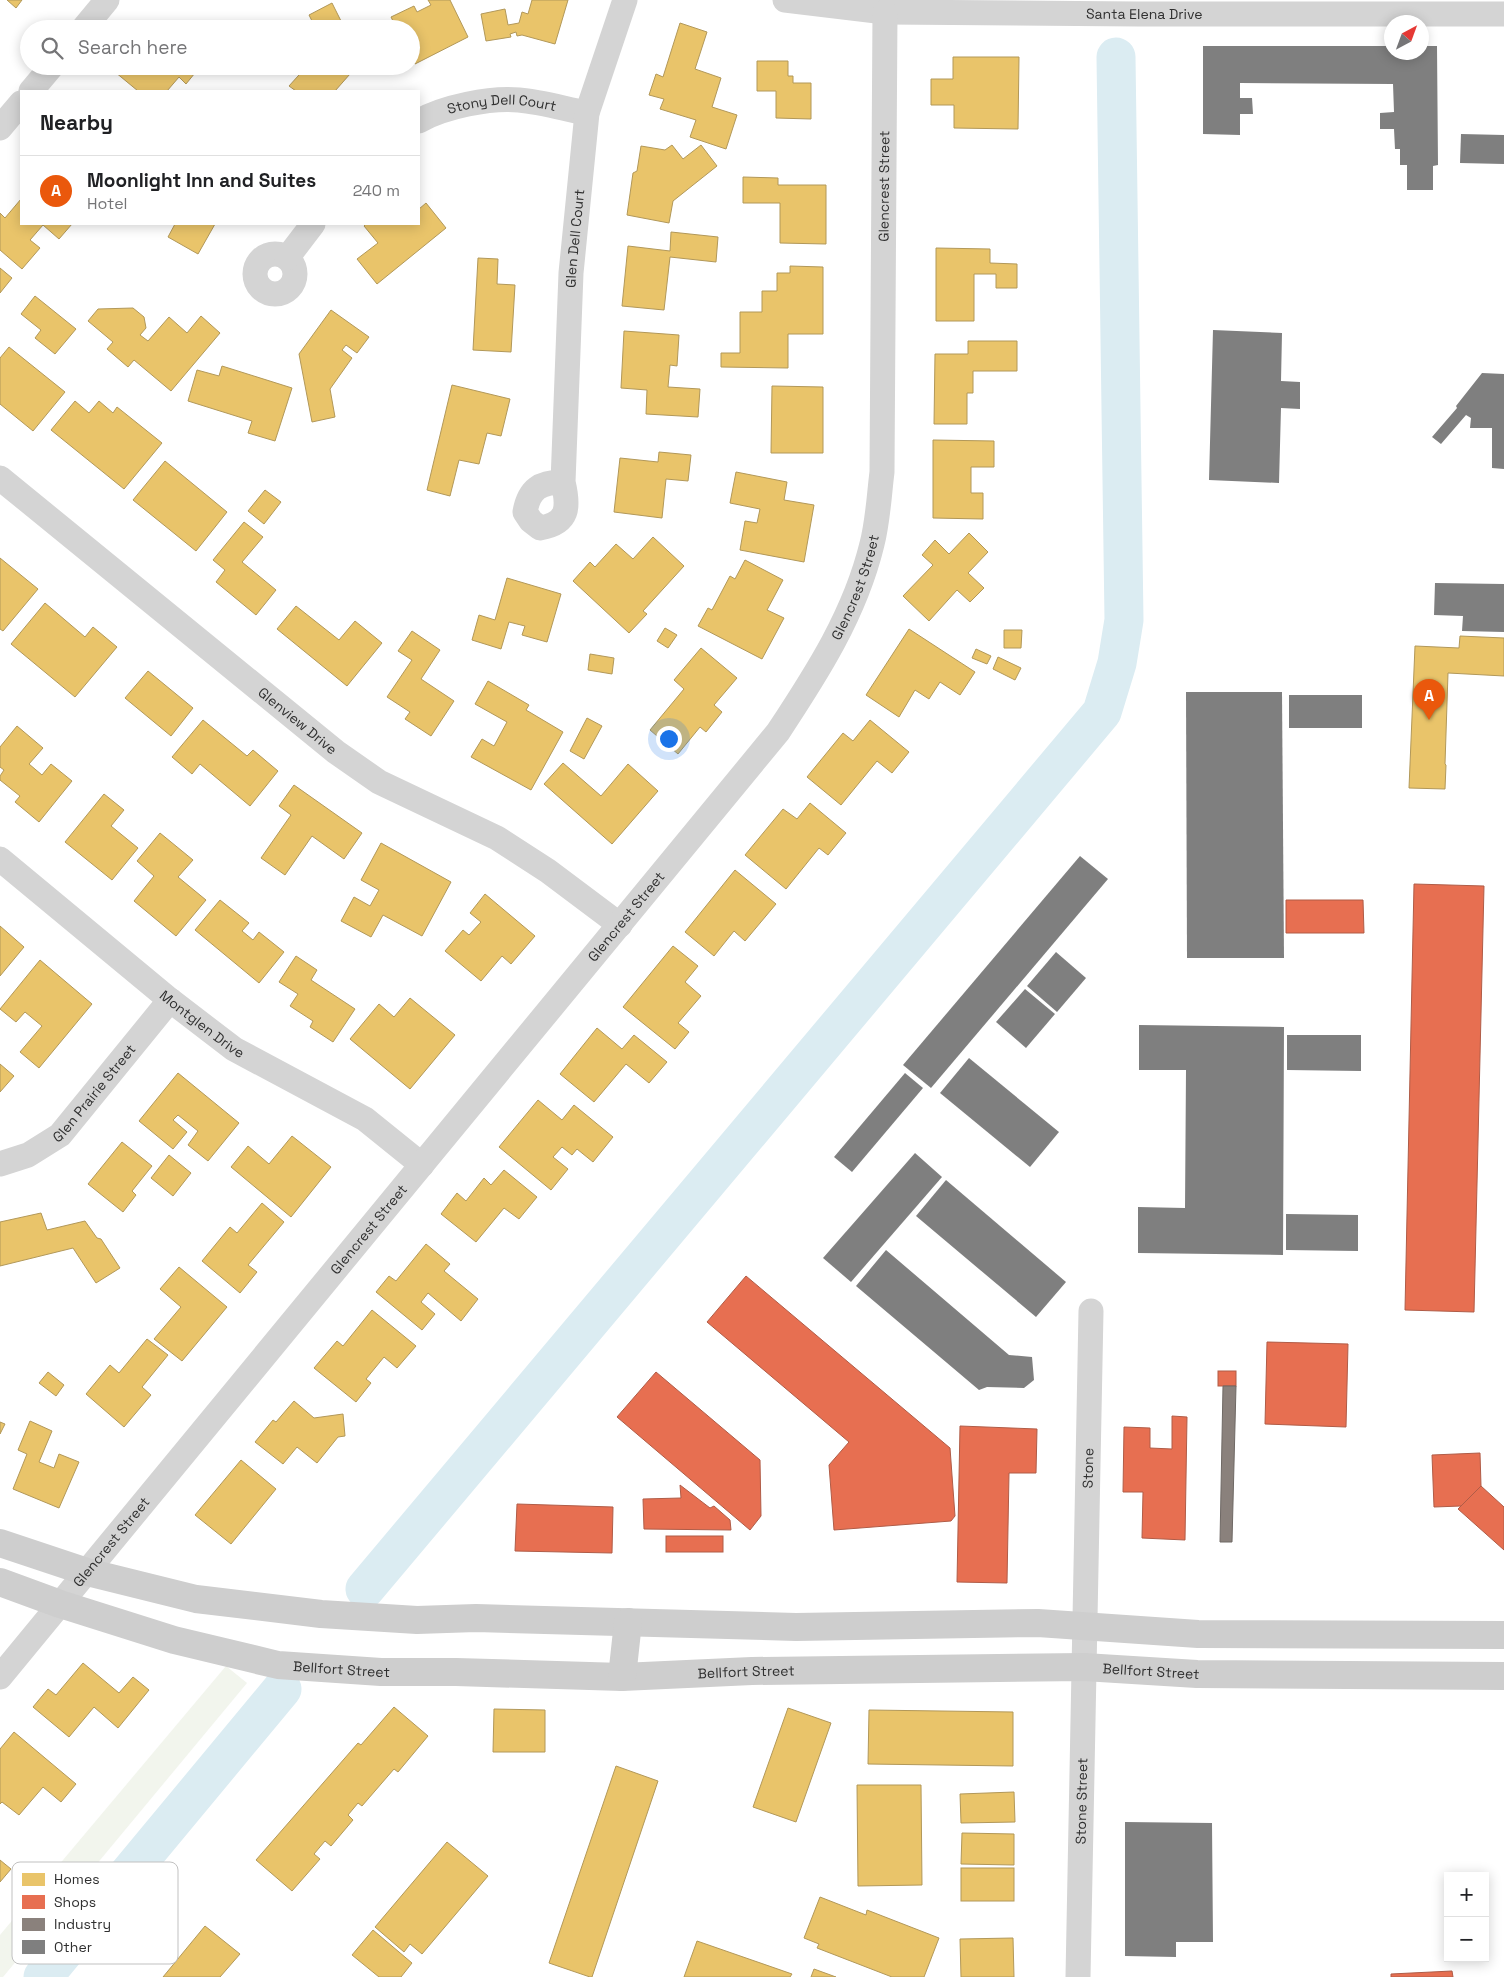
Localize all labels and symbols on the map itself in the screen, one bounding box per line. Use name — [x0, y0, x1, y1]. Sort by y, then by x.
street label: Santa Elena Drive — [1086, 5, 1203, 23]
north arrow — [1384, 15, 1429, 60]
street label: Stony Dell Court — [445, 90, 558, 118]
street label: Glencrest Street — [875, 130, 893, 242]
street label: Glen Dell Court — [561, 188, 588, 288]
street label: Glencrest Street — [827, 533, 883, 643]
pin: A — [1413, 679, 1445, 720]
street label: Glenview Drive — [254, 683, 341, 758]
your location — [656, 726, 682, 752]
street label: Glencrest Street — [584, 868, 668, 965]
street label: Montglen Drive — [156, 986, 247, 1062]
street label: Glen Prairie Street — [49, 1040, 139, 1146]
street label: Glencrest Street — [326, 1181, 411, 1278]
street label: Stone — [1079, 1448, 1097, 1488]
street label: Glencrest Street — [69, 1493, 154, 1591]
street label: Bellfort Street — [292, 1657, 390, 1681]
street label: Bellfort Street — [1102, 1659, 1200, 1683]
street label: Bellfort Street — [697, 1661, 795, 1683]
street label: Stone Street — [1072, 1757, 1091, 1845]
legend — [12, 1862, 178, 1964]
text: Homes — [54, 1870, 100, 1888]
text: Shops — [54, 1893, 96, 1911]
text: Industry — [54, 1915, 111, 1933]
text: Other — [54, 1938, 92, 1956]

